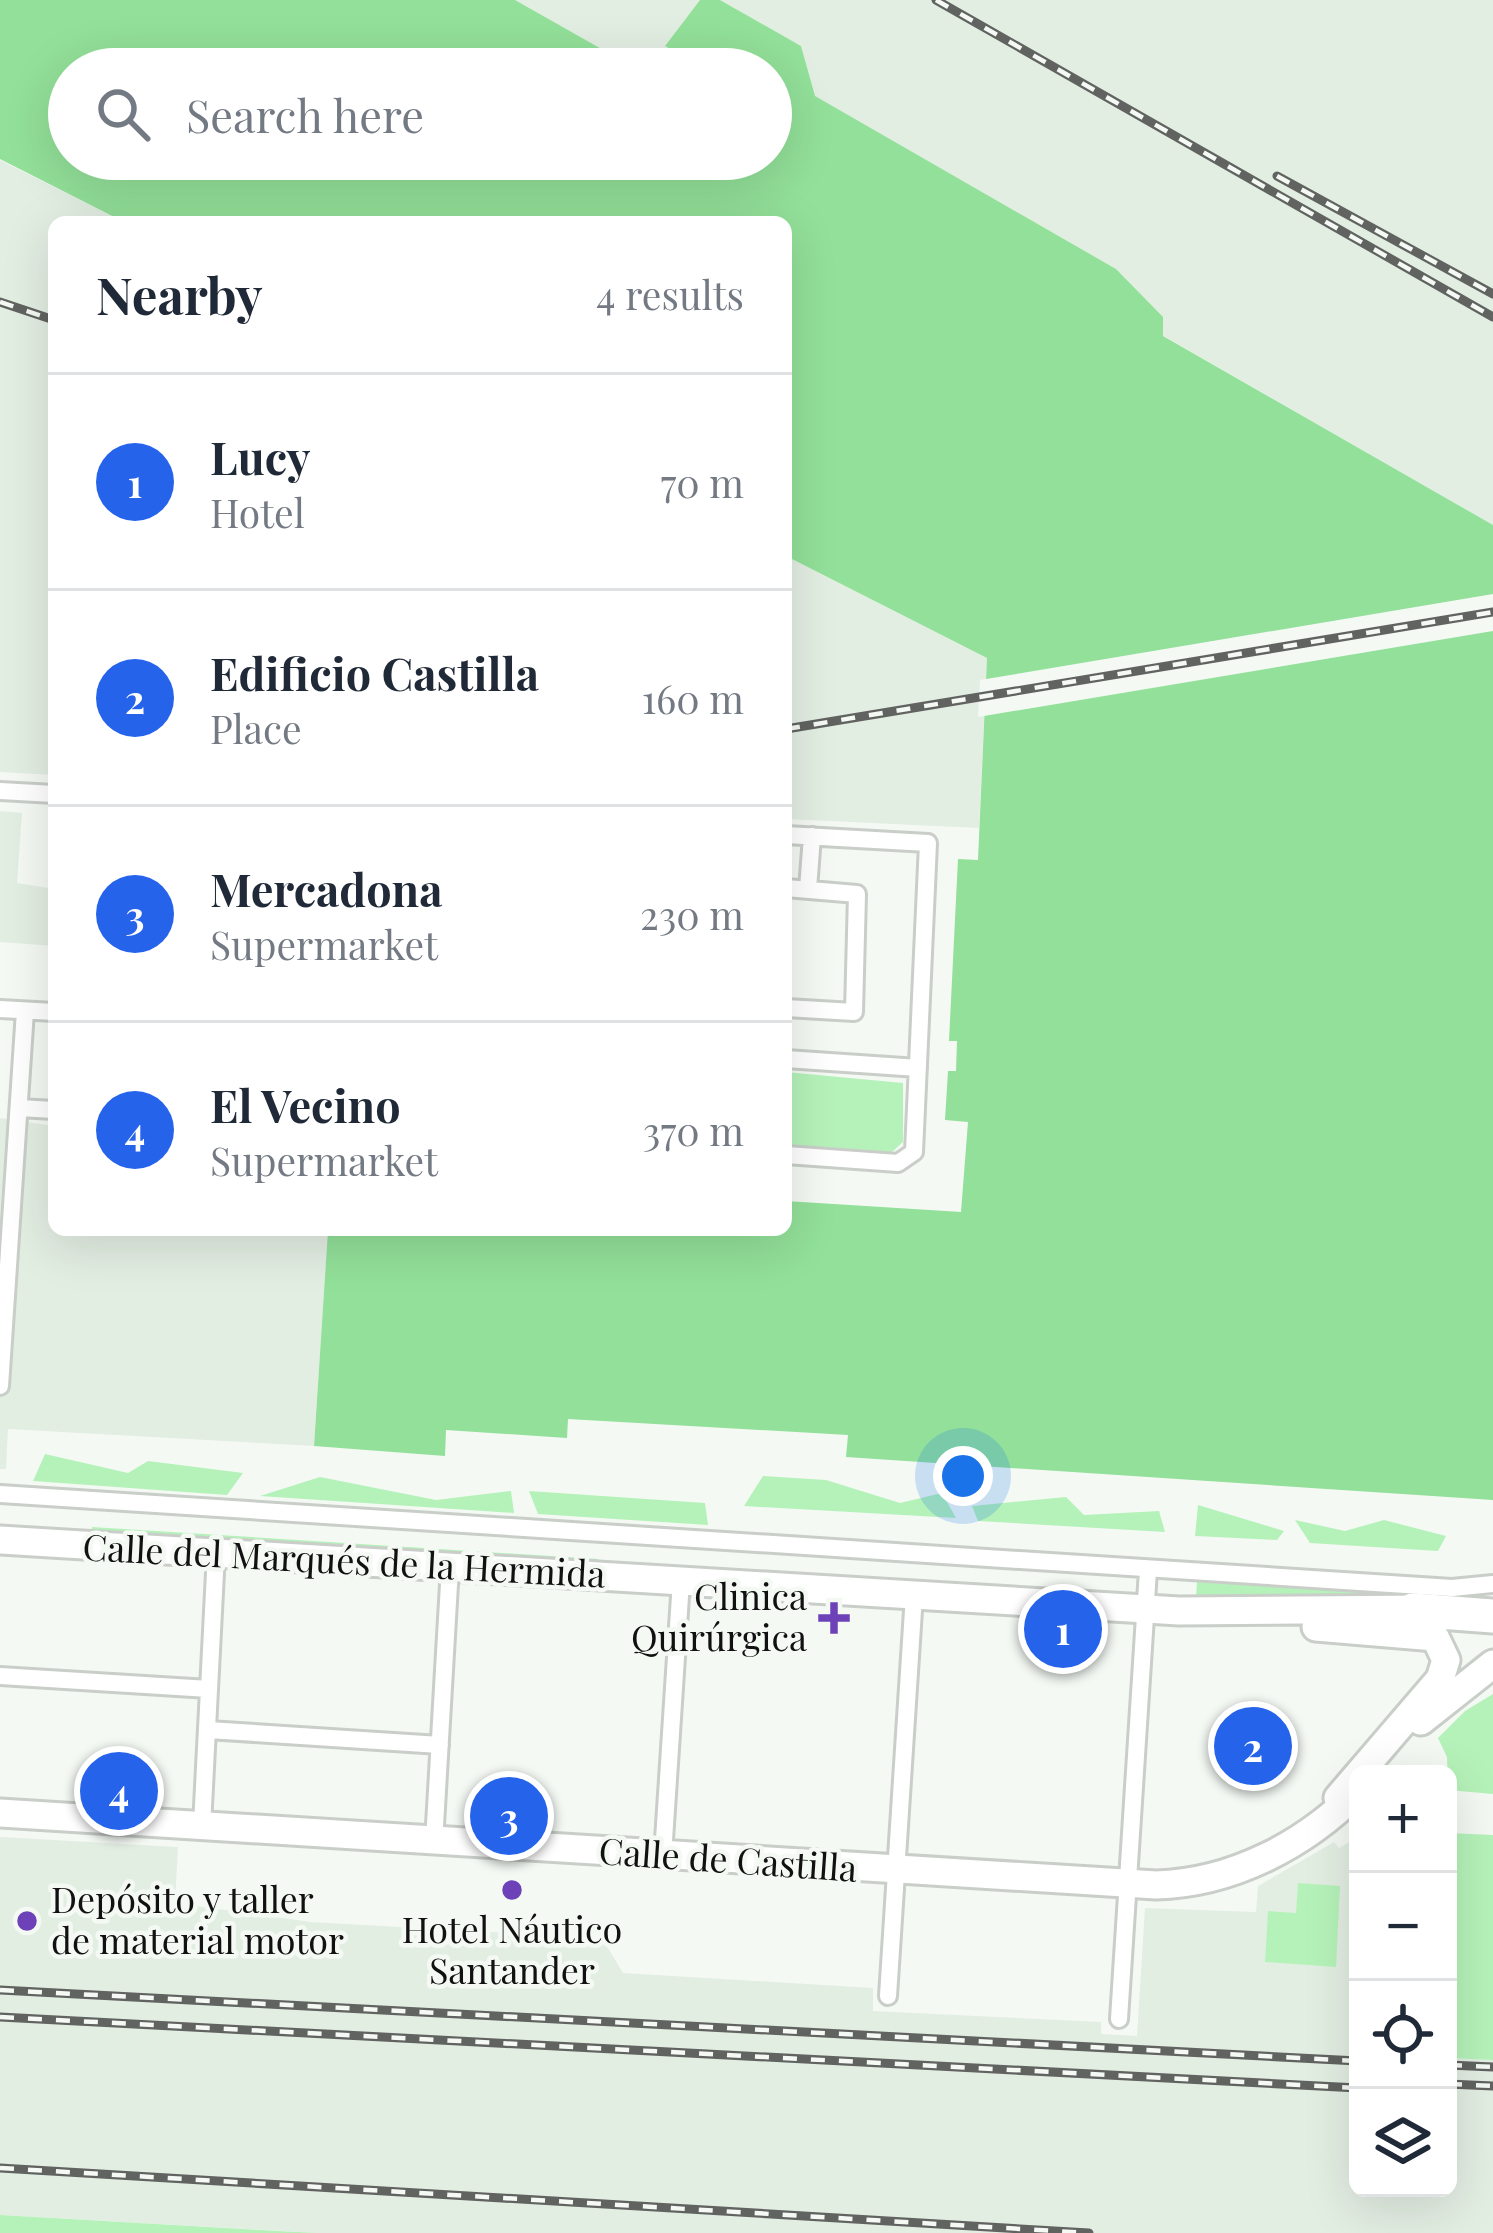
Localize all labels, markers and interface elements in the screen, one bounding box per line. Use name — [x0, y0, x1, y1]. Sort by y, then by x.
search box — [48, 48, 792, 180]
icon: search — [90, 81, 156, 147]
text: Search here — [186, 84, 424, 144]
text: Nearby — [96, 260, 262, 328]
text: 4 results — [596, 268, 744, 320]
text: Lucy — [210, 426, 310, 486]
text: 1 — [128, 456, 142, 508]
text: 70 m — [660, 456, 744, 508]
text: Hotel — [210, 486, 305, 538]
text: Edificio Castilla — [210, 642, 539, 702]
text: 2 — [125, 672, 145, 724]
text: 160 m — [642, 672, 744, 724]
text: Place — [210, 702, 302, 754]
text: Mercadona — [210, 858, 443, 918]
text: 3 — [125, 888, 145, 940]
text: 230 m — [640, 888, 744, 940]
text: Supermarket — [210, 918, 438, 970]
text: El Vecino — [210, 1074, 401, 1134]
text: 4 — [125, 1104, 145, 1156]
text: 370 m — [643, 1104, 744, 1156]
text: Supermarket — [210, 1134, 438, 1186]
your location — [933, 1446, 993, 1506]
street label: Calle del Marqués de la Hermida — [82, 1521, 607, 1597]
place label: Clinica Quirúrgica — [631, 1571, 807, 1660]
pin: 1 — [1024, 1584, 1102, 1674]
marker: Clinica Quirúrgica — [818, 1602, 850, 1634]
pin: 2 — [1214, 1701, 1292, 1791]
pin: 4 — [80, 1746, 158, 1836]
map controls — [1349, 1765, 1457, 2197]
button: + — [1349, 1765, 1457, 1873]
pin: 3 — [470, 1771, 548, 1861]
street label: Calle de Castilla — [597, 1825, 859, 1891]
button: − — [1349, 1873, 1457, 1981]
place label: Depósito y taller de material motor — [51, 1874, 344, 1963]
marker: Hotel Náutico Santander — [499, 1877, 525, 1903]
place label: Hotel Náutico Santander — [402, 1904, 622, 1993]
marker: Depósito y taller de material motor — [14, 1908, 40, 1934]
button: locate — [1349, 1981, 1457, 2089]
button: layers — [1349, 2089, 1457, 2197]

